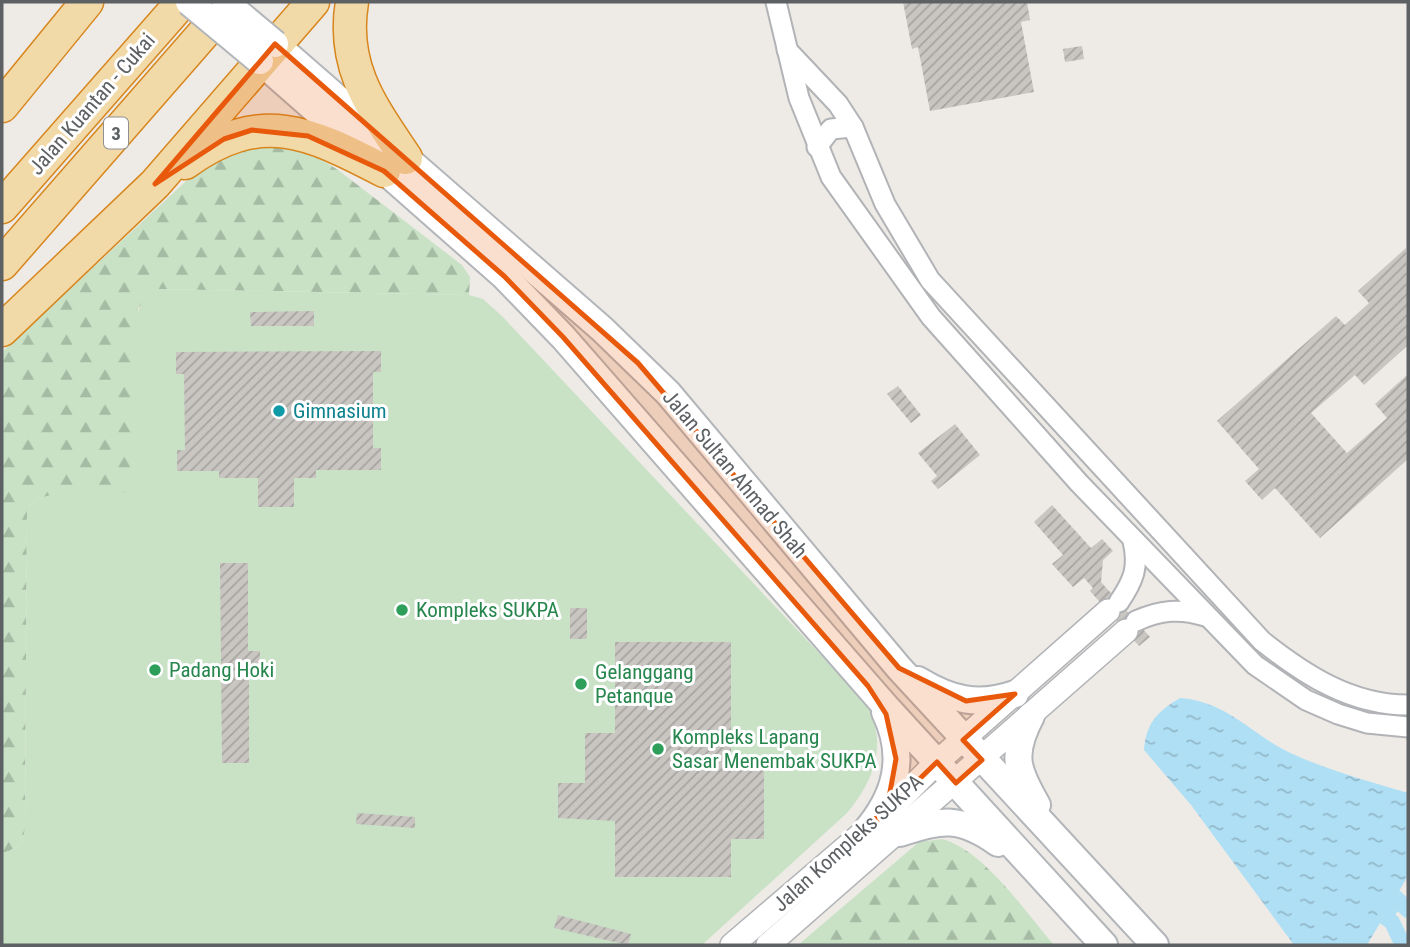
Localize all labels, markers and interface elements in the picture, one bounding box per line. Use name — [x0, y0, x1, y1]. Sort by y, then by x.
street label: Jalan Kuantan - Cukai — [24, 28, 160, 180]
road number: 3 — [104, 118, 128, 148]
street label: Jalan Sultan Ahmad Shah — [658, 385, 812, 563]
place label: Gimnasium — [293, 399, 387, 423]
marker: Gimnasium — [271, 403, 287, 419]
place label: Kompleks SUKPA — [416, 598, 559, 622]
marker: Kompleks SUKPA — [394, 602, 410, 618]
place label: Padang Hoki — [169, 658, 274, 682]
place label: Gelanggang Petanque — [595, 660, 694, 708]
marker: Padang Hoki — [147, 662, 163, 678]
marker: Gelanggang Petanque — [573, 676, 589, 692]
place label: Kompleks Lapang Sasar Menembak SUKPA — [672, 725, 877, 773]
marker: Kompleks Lapang Sasar Menembak SUKPA — [650, 741, 666, 757]
street label: Jalan Kompleks SUKPA — [768, 770, 928, 916]

